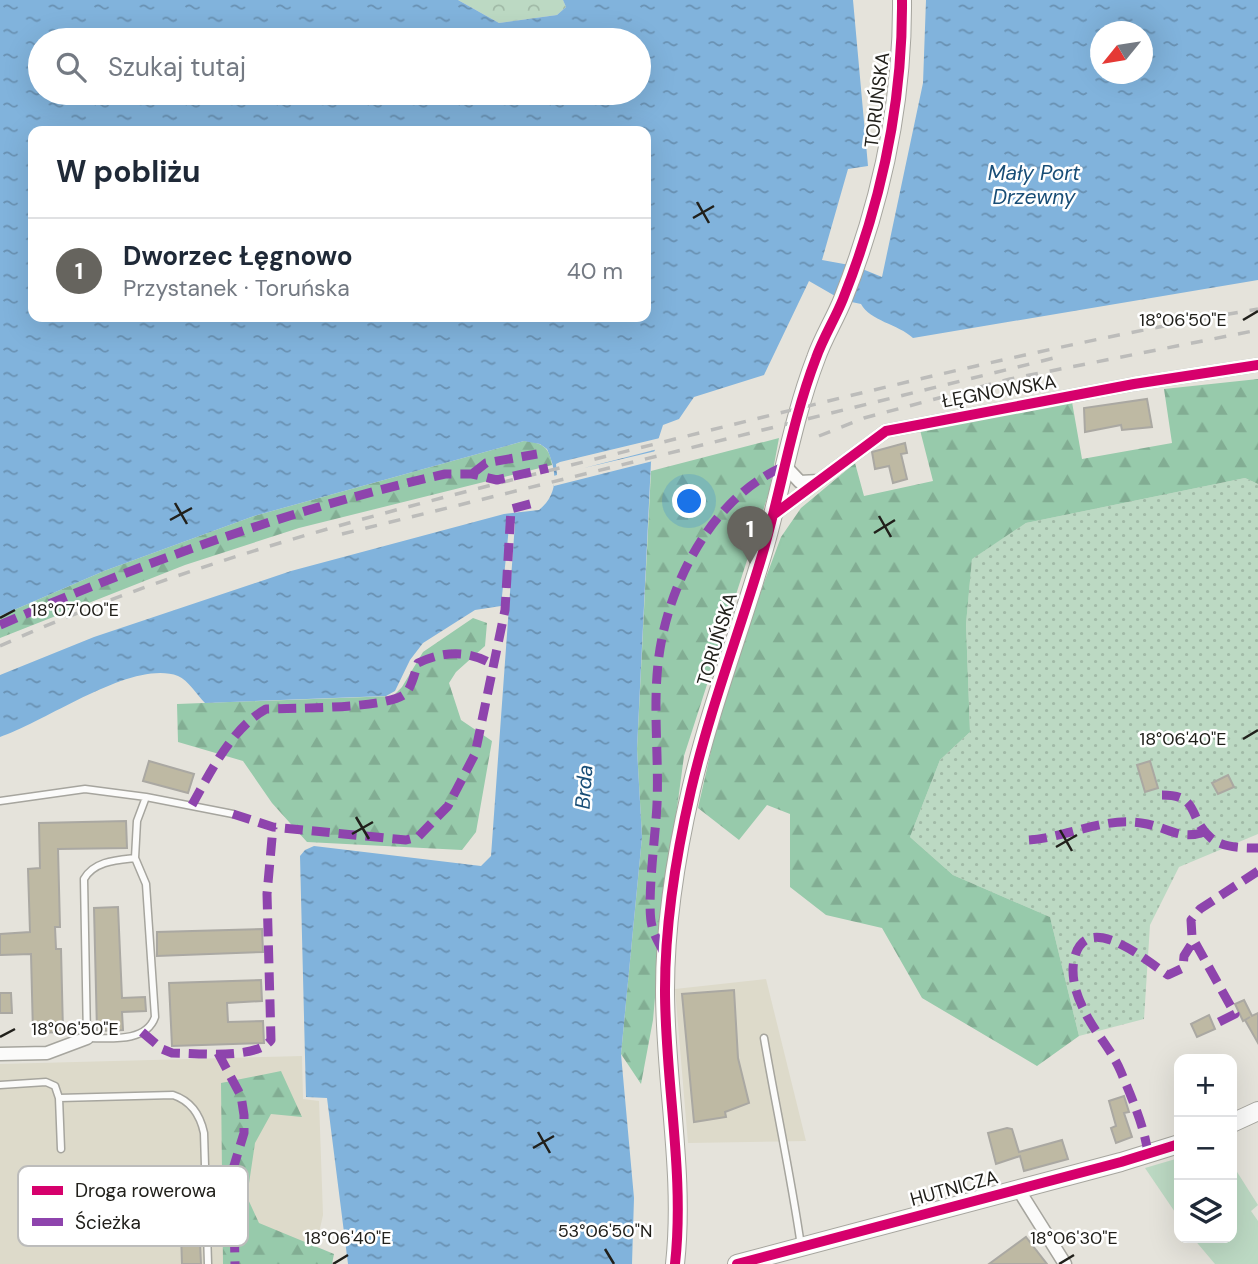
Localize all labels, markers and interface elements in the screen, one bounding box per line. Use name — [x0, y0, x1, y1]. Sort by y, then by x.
north arrow — [1090, 21, 1153, 84]
search box — [28, 28, 651, 105]
icon: search — [52, 48, 90, 86]
text: Szukaj tutaj — [108, 50, 246, 84]
street label: TORUŃSKA — [859, 50, 895, 149]
text: W pobliżu — [56, 152, 201, 191]
water label: Mały Port Drzewny — [988, 159, 1081, 211]
text: Dworzec Łęgnowo — [123, 239, 353, 273]
text: 1 — [75, 256, 83, 286]
text: 40 m — [567, 256, 623, 286]
text: Przystanek · Toruńska — [123, 273, 350, 303]
text: 18°06'50"E — [1139, 308, 1227, 332]
street label: ŁĘGNOWSKA — [940, 369, 1059, 413]
your location — [672, 484, 706, 518]
pin: 1 — [727, 506, 773, 564]
street label: TORUŃSKA — [691, 589, 743, 689]
text: 18°07'00"E — [31, 598, 119, 622]
text: 18°06'40"E — [1140, 727, 1226, 751]
water label: Brda — [568, 764, 600, 810]
text: 18°06'50"E — [31, 1017, 119, 1041]
map controls — [1174, 1054, 1237, 1243]
button: + — [1174, 1054, 1237, 1117]
button: − — [1174, 1117, 1237, 1180]
street label: HUTNICZA — [907, 1164, 1001, 1212]
legend — [18, 1166, 248, 1246]
text: Droga rowerowa — [75, 1178, 216, 1203]
button: layers — [1174, 1180, 1237, 1243]
text: Ścieżka — [75, 1210, 141, 1235]
text: 53°06'50"N — [558, 1219, 652, 1243]
text: 18°06'40"E — [305, 1226, 391, 1250]
text: 18°06'30"E — [1030, 1226, 1118, 1250]

